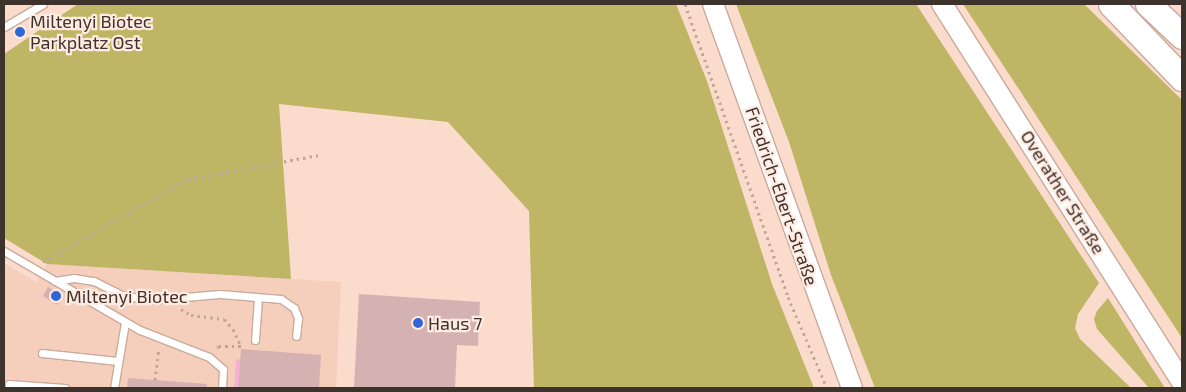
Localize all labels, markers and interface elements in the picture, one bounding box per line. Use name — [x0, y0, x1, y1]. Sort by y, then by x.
place label: Miltenyi Biotec Parkplatz Ost — [30, 11, 152, 54]
marker: Miltenyi Biotec Parkplatz Ost — [14, 26, 26, 38]
street label: Friedrich-Ebert-Straße — [741, 104, 823, 288]
street label: Overather Straße — [1016, 126, 1110, 258]
place label: Miltenyi Biotec — [66, 285, 188, 307]
marker: Miltenyi Biotec — [50, 290, 62, 302]
place label: Haus 7 — [428, 312, 483, 334]
marker: Haus 7 — [412, 317, 424, 329]

